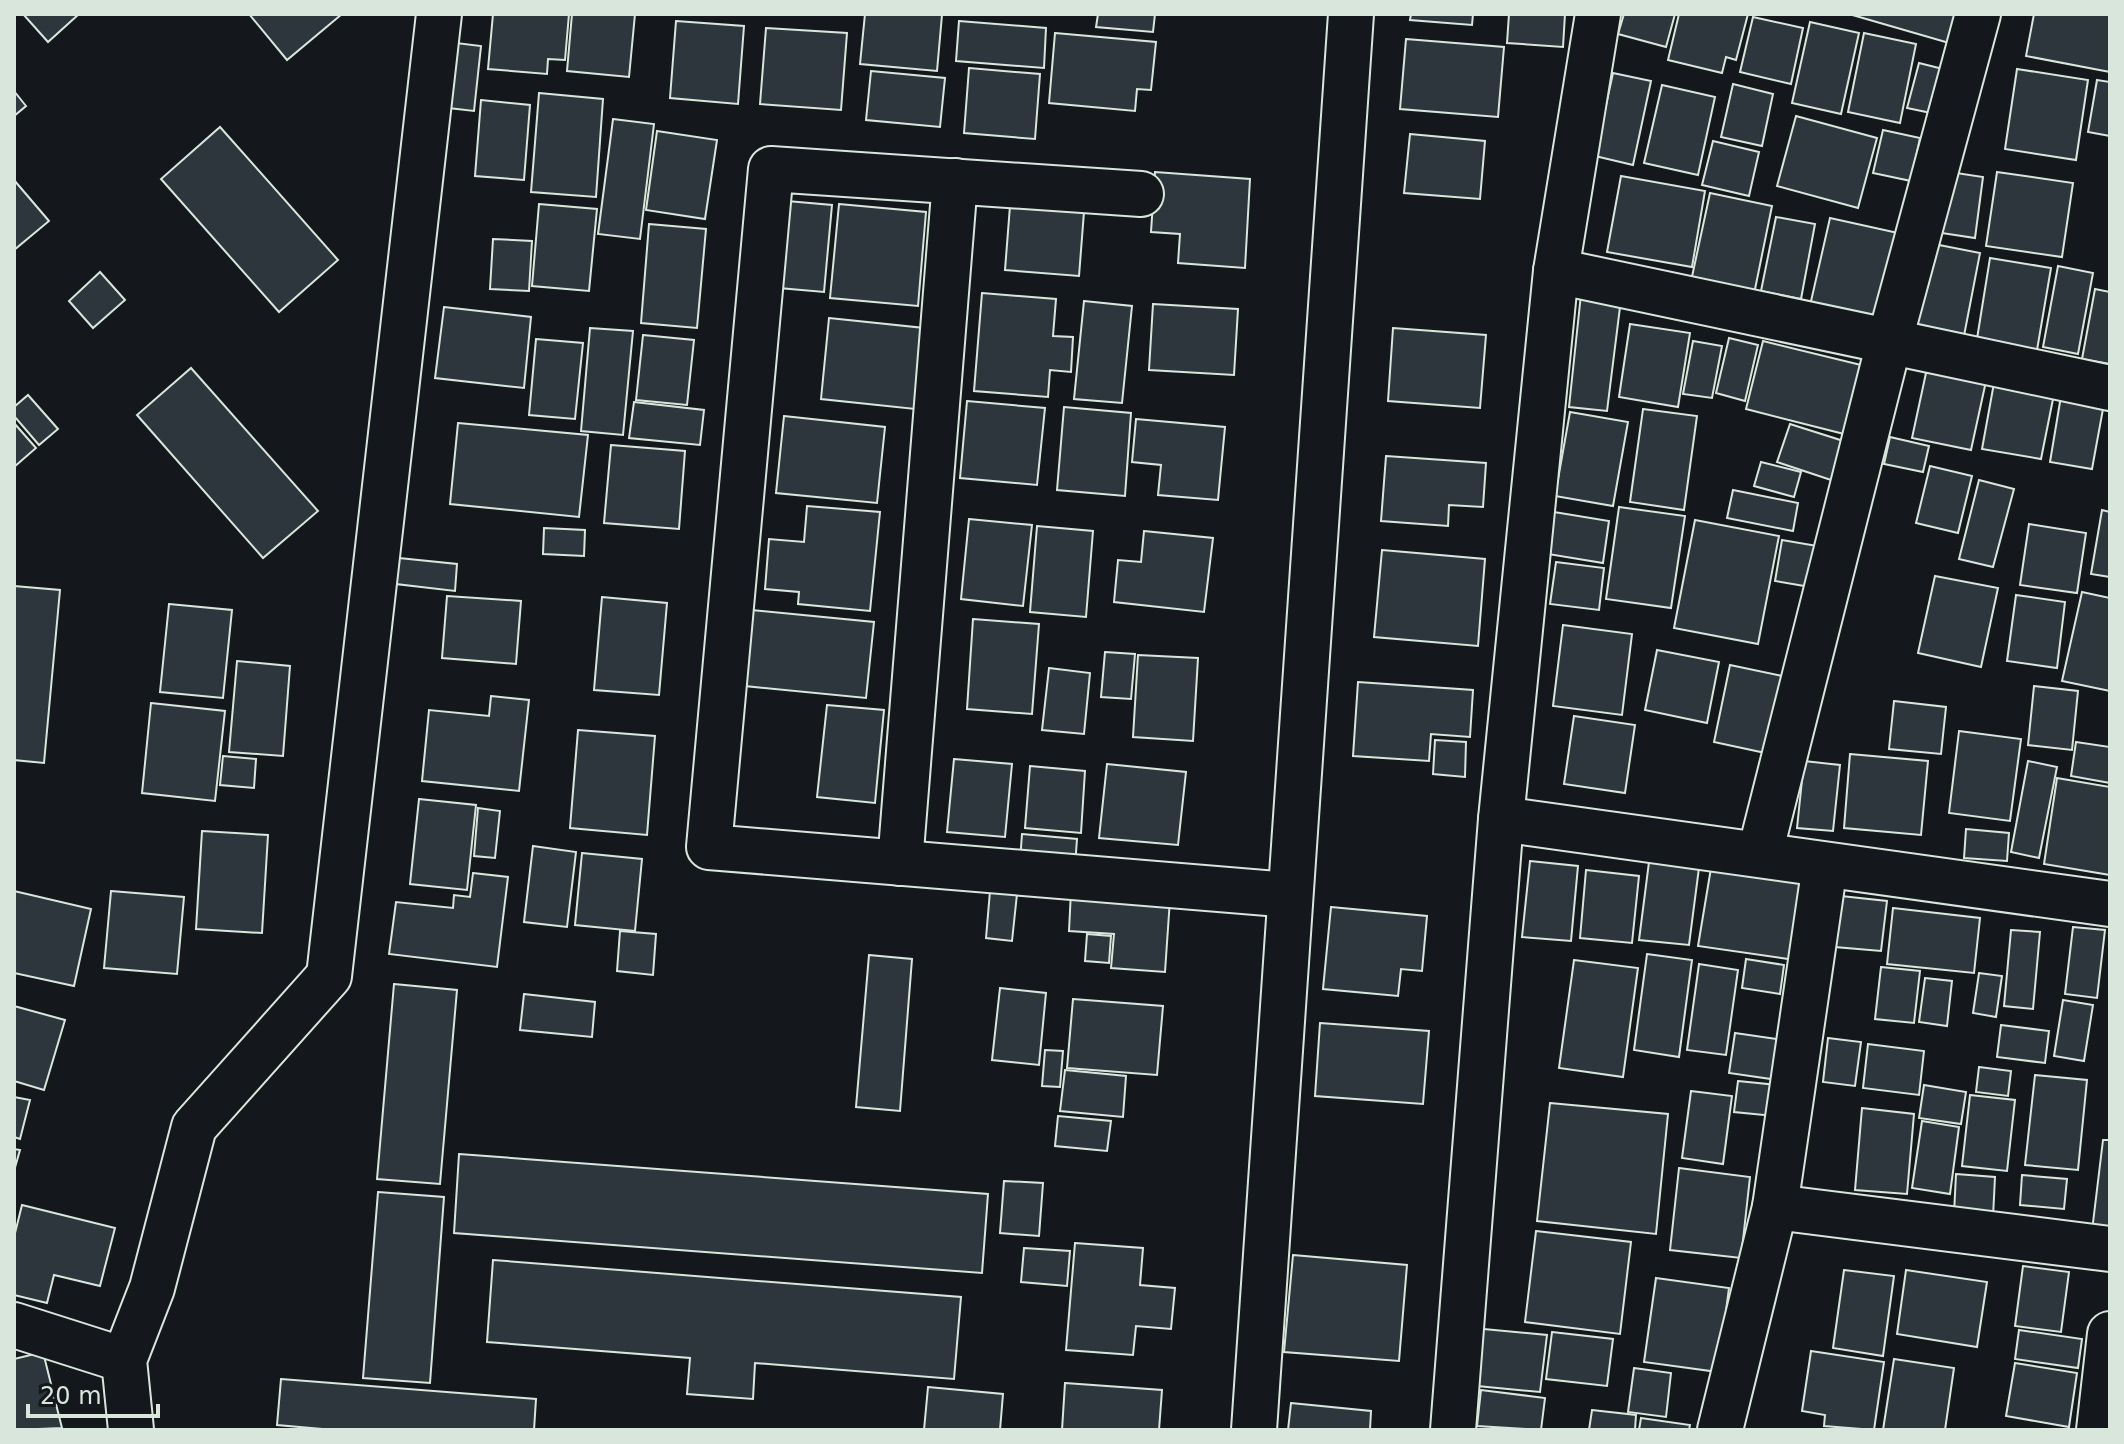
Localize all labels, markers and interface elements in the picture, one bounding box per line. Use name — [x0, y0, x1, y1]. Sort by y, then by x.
scale bar — [28, 1368, 158, 1418]
text: 20 m — [40, 1382, 102, 1410]

